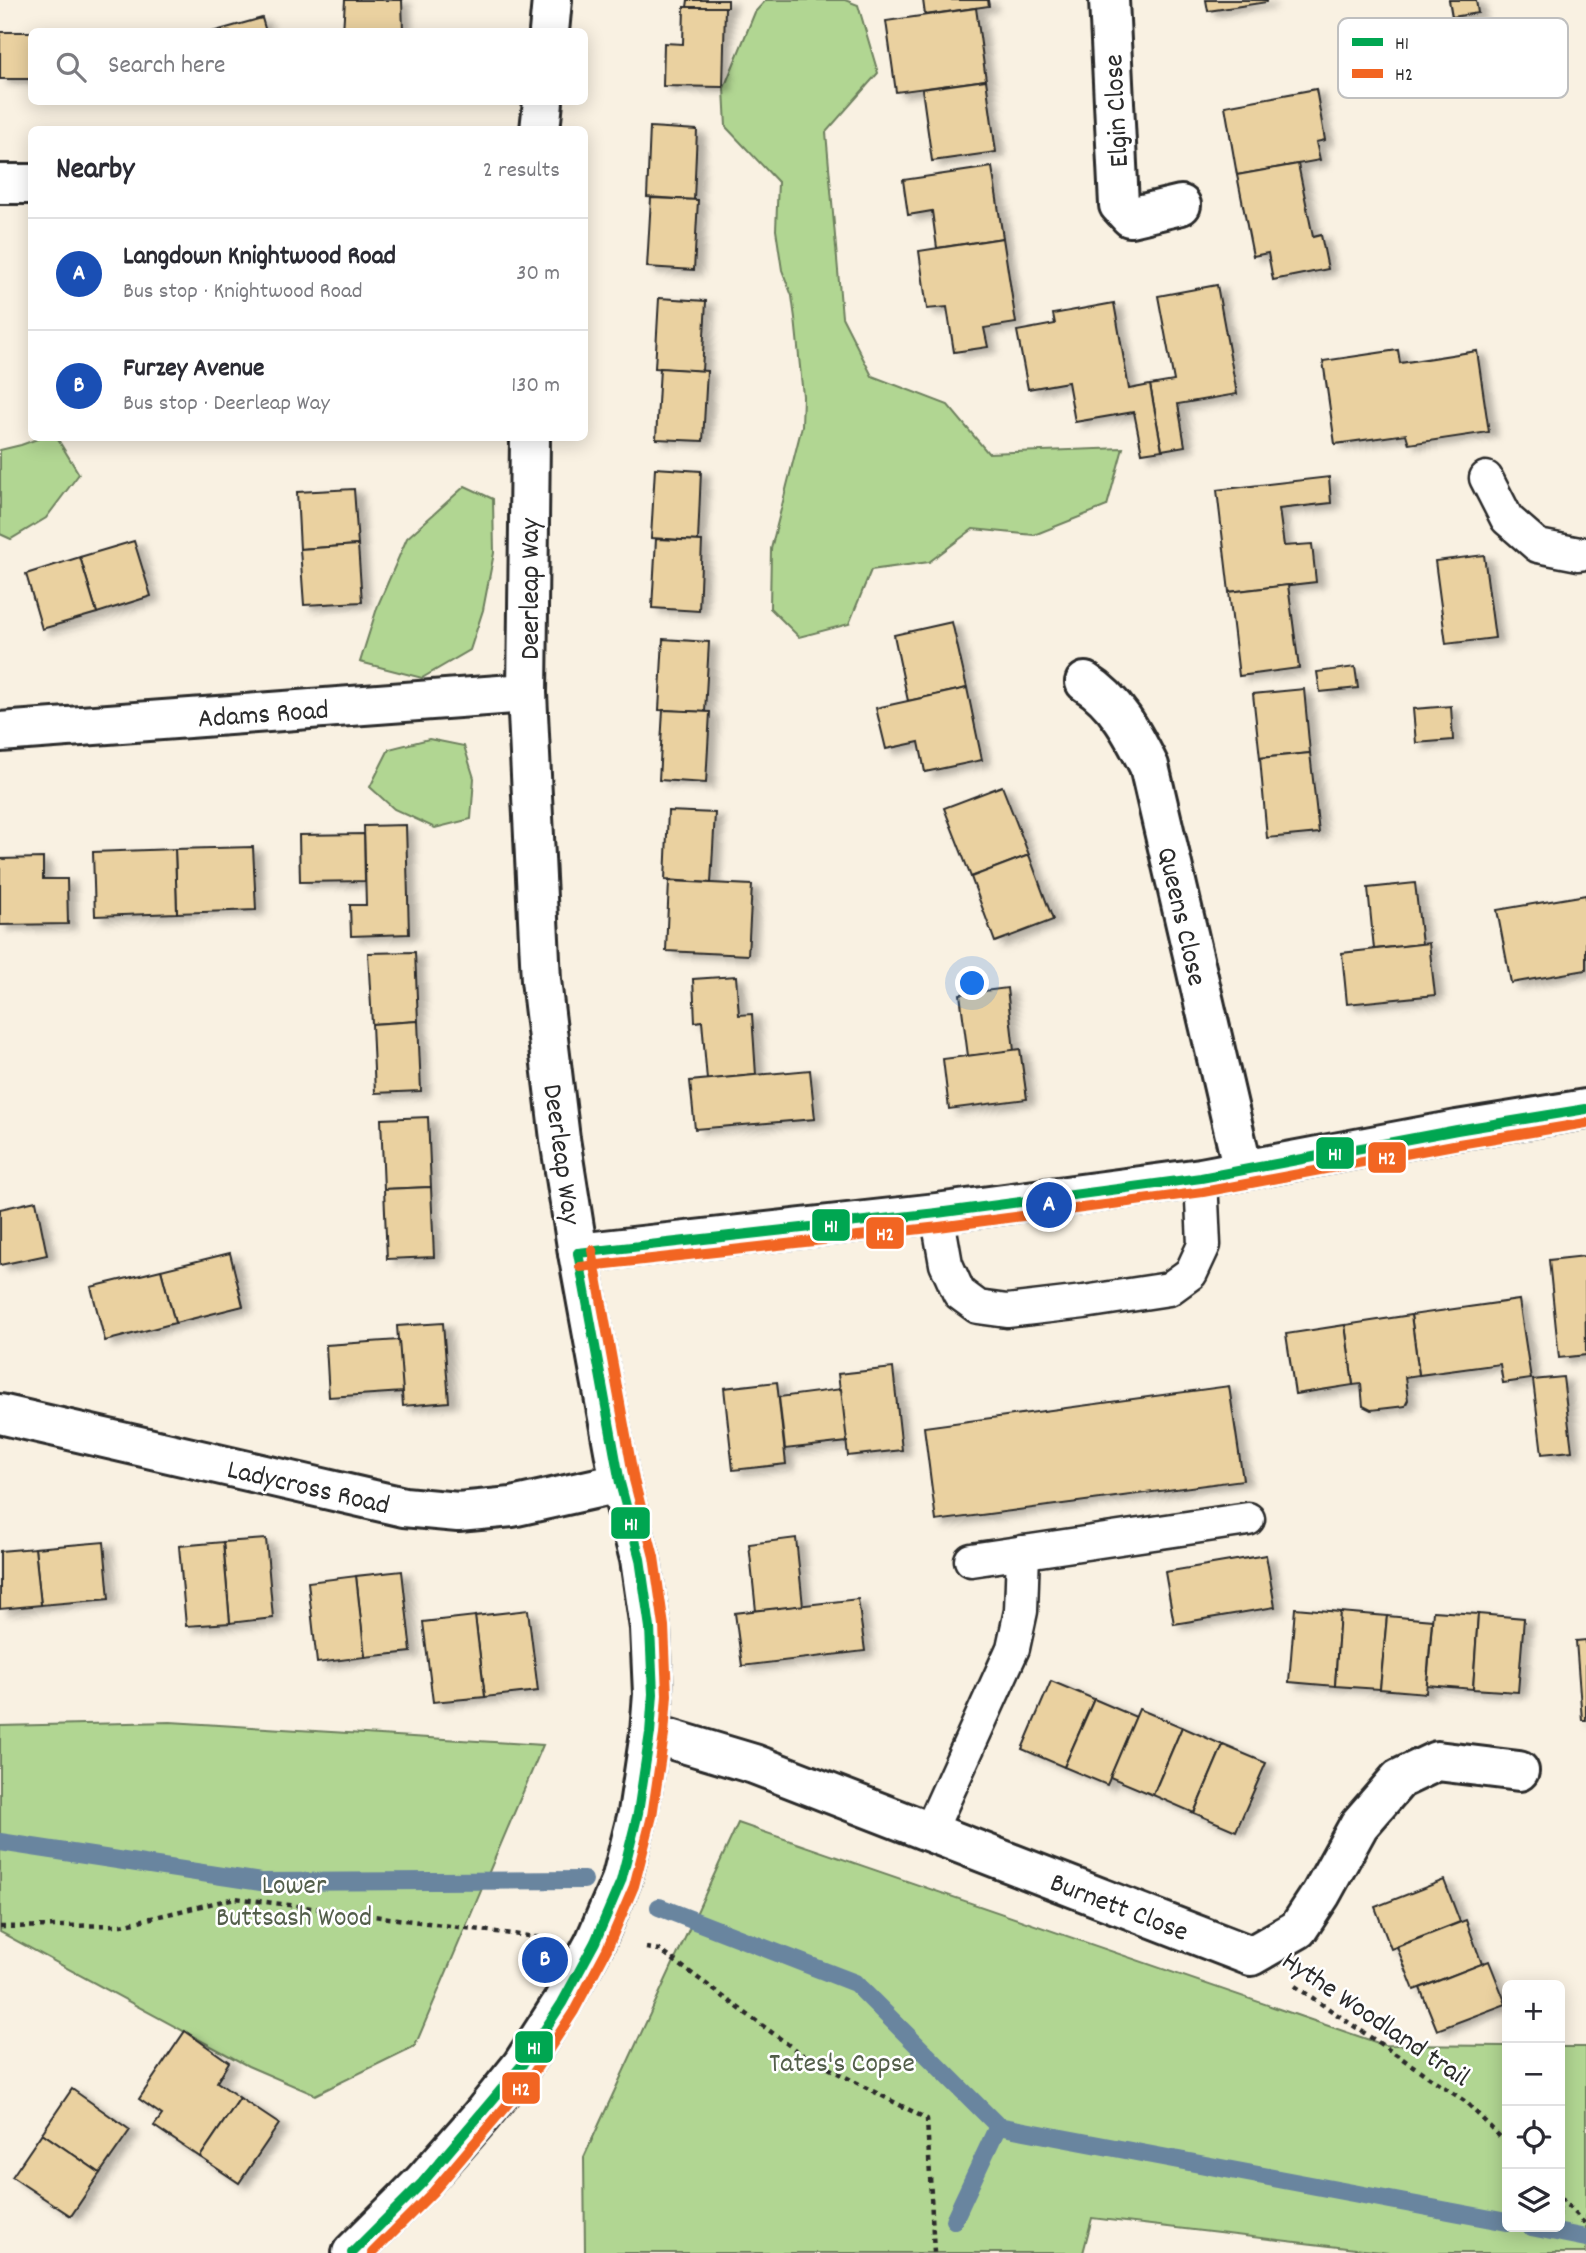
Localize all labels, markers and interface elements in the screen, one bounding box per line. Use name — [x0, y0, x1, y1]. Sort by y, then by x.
legend — [1338, 18, 1568, 98]
search box — [28, 28, 588, 105]
text: H1 — [1395, 32, 1409, 59]
icon: search — [52, 48, 90, 86]
text: Search here — [108, 48, 226, 85]
street label: Elgin Close — [1096, 53, 1142, 168]
text: H2 — [1395, 63, 1413, 90]
text: Nearby — [56, 150, 134, 193]
text: 2 results — [483, 155, 560, 188]
text: Langdown Knightwood Road — [123, 239, 396, 276]
text: A — [73, 258, 85, 291]
text: 30 m — [516, 258, 560, 291]
text: Bus stop · Knightwood Road — [123, 276, 362, 309]
text: Furzey Avenue — [123, 351, 264, 388]
text: B — [74, 370, 84, 403]
text: 130 m — [511, 370, 560, 403]
text: Bus stop · Deerleap Way — [123, 388, 330, 421]
street label: Deerleap Way — [513, 518, 553, 660]
street label: Adams Road — [196, 692, 330, 742]
street label: Queens Close — [1144, 844, 1215, 990]
your location — [955, 966, 989, 1000]
street label: Deerleap Way — [529, 1082, 589, 1228]
line badge: H1 — [1315, 1136, 1355, 1170]
line badge: H2 — [1367, 1141, 1407, 1174]
text: H1 — [1328, 1143, 1342, 1170]
text: H2 — [1378, 1147, 1396, 1174]
pin: A — [1026, 1179, 1072, 1231]
line badge: H1 — [811, 1208, 851, 1242]
text: H1 — [824, 1215, 838, 1242]
line badge: H2 — [865, 1216, 905, 1250]
text: H2 — [876, 1223, 894, 1250]
street label: Ladycross Road — [223, 1452, 393, 1528]
line badge: H1 — [610, 1506, 651, 1540]
text: H1 — [624, 1513, 638, 1540]
street label: Burnett Close — [1043, 1865, 1193, 1954]
park label: Lower Buttsash Wood — [216, 1868, 372, 1940]
pin: B — [522, 1934, 568, 1986]
street label: Hythe Woodland trail — [1272, 1943, 1477, 2099]
map controls — [1502, 1980, 1565, 2232]
button: + — [1502, 1980, 1565, 2043]
line badge: H1 — [514, 2030, 554, 2064]
text: H1 — [527, 2037, 541, 2064]
button: − — [1502, 2043, 1565, 2106]
park label: Tates's Copse — [769, 2046, 915, 2086]
line badge: H2 — [501, 2071, 541, 2105]
text: H2 — [512, 2078, 530, 2105]
button: locate — [1502, 2106, 1565, 2169]
button: layers — [1502, 2169, 1565, 2232]

